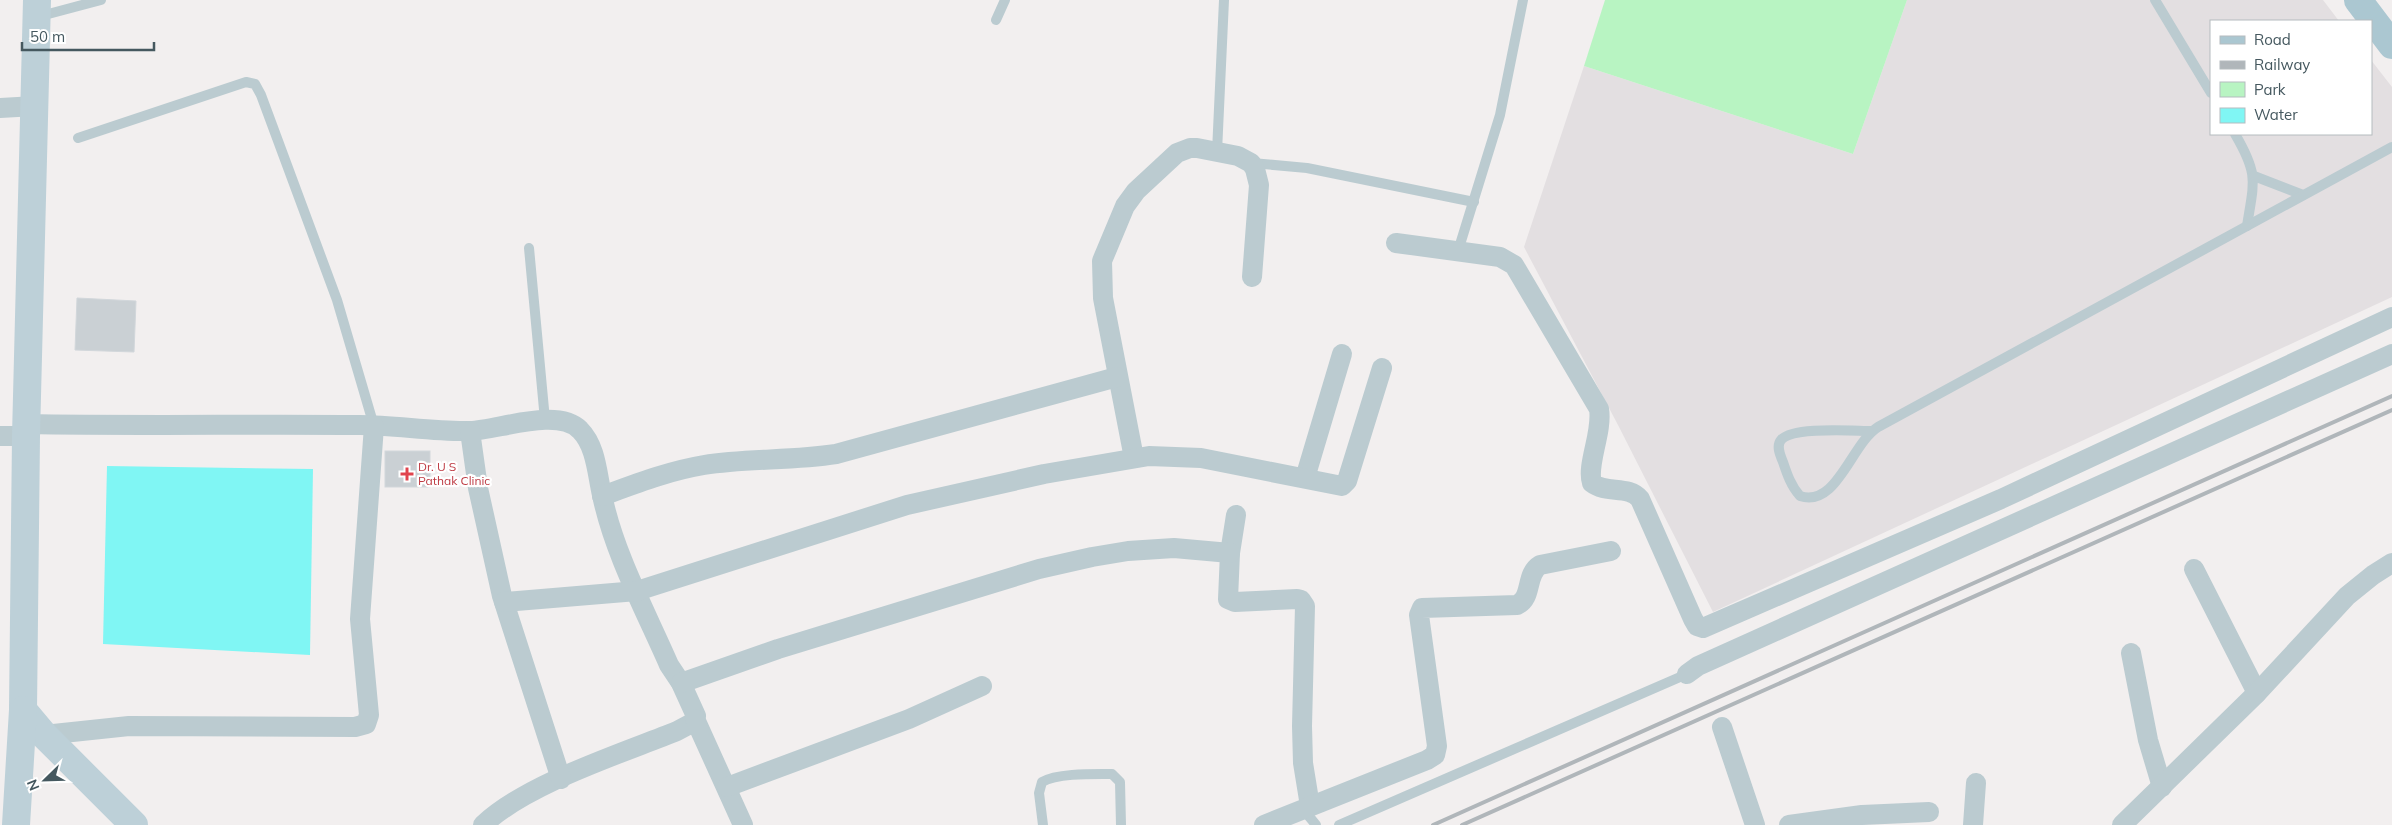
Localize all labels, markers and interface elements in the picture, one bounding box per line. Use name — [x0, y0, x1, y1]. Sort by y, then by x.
scale bar — [22, 20, 155, 52]
legend — [2210, 20, 2372, 135]
text: 50 m — [30, 27, 65, 46]
text: Road — [2254, 30, 2291, 49]
text: Railway — [2254, 55, 2310, 74]
text: Park — [2254, 80, 2286, 99]
text: Water — [2254, 105, 2298, 124]
place label: Dr. U S Pathak Clinic — [418, 459, 490, 488]
marker: Dr. U S Pathak Clinic — [400, 467, 414, 481]
north arrow — [20, 755, 70, 805]
text: N — [23, 777, 43, 793]

